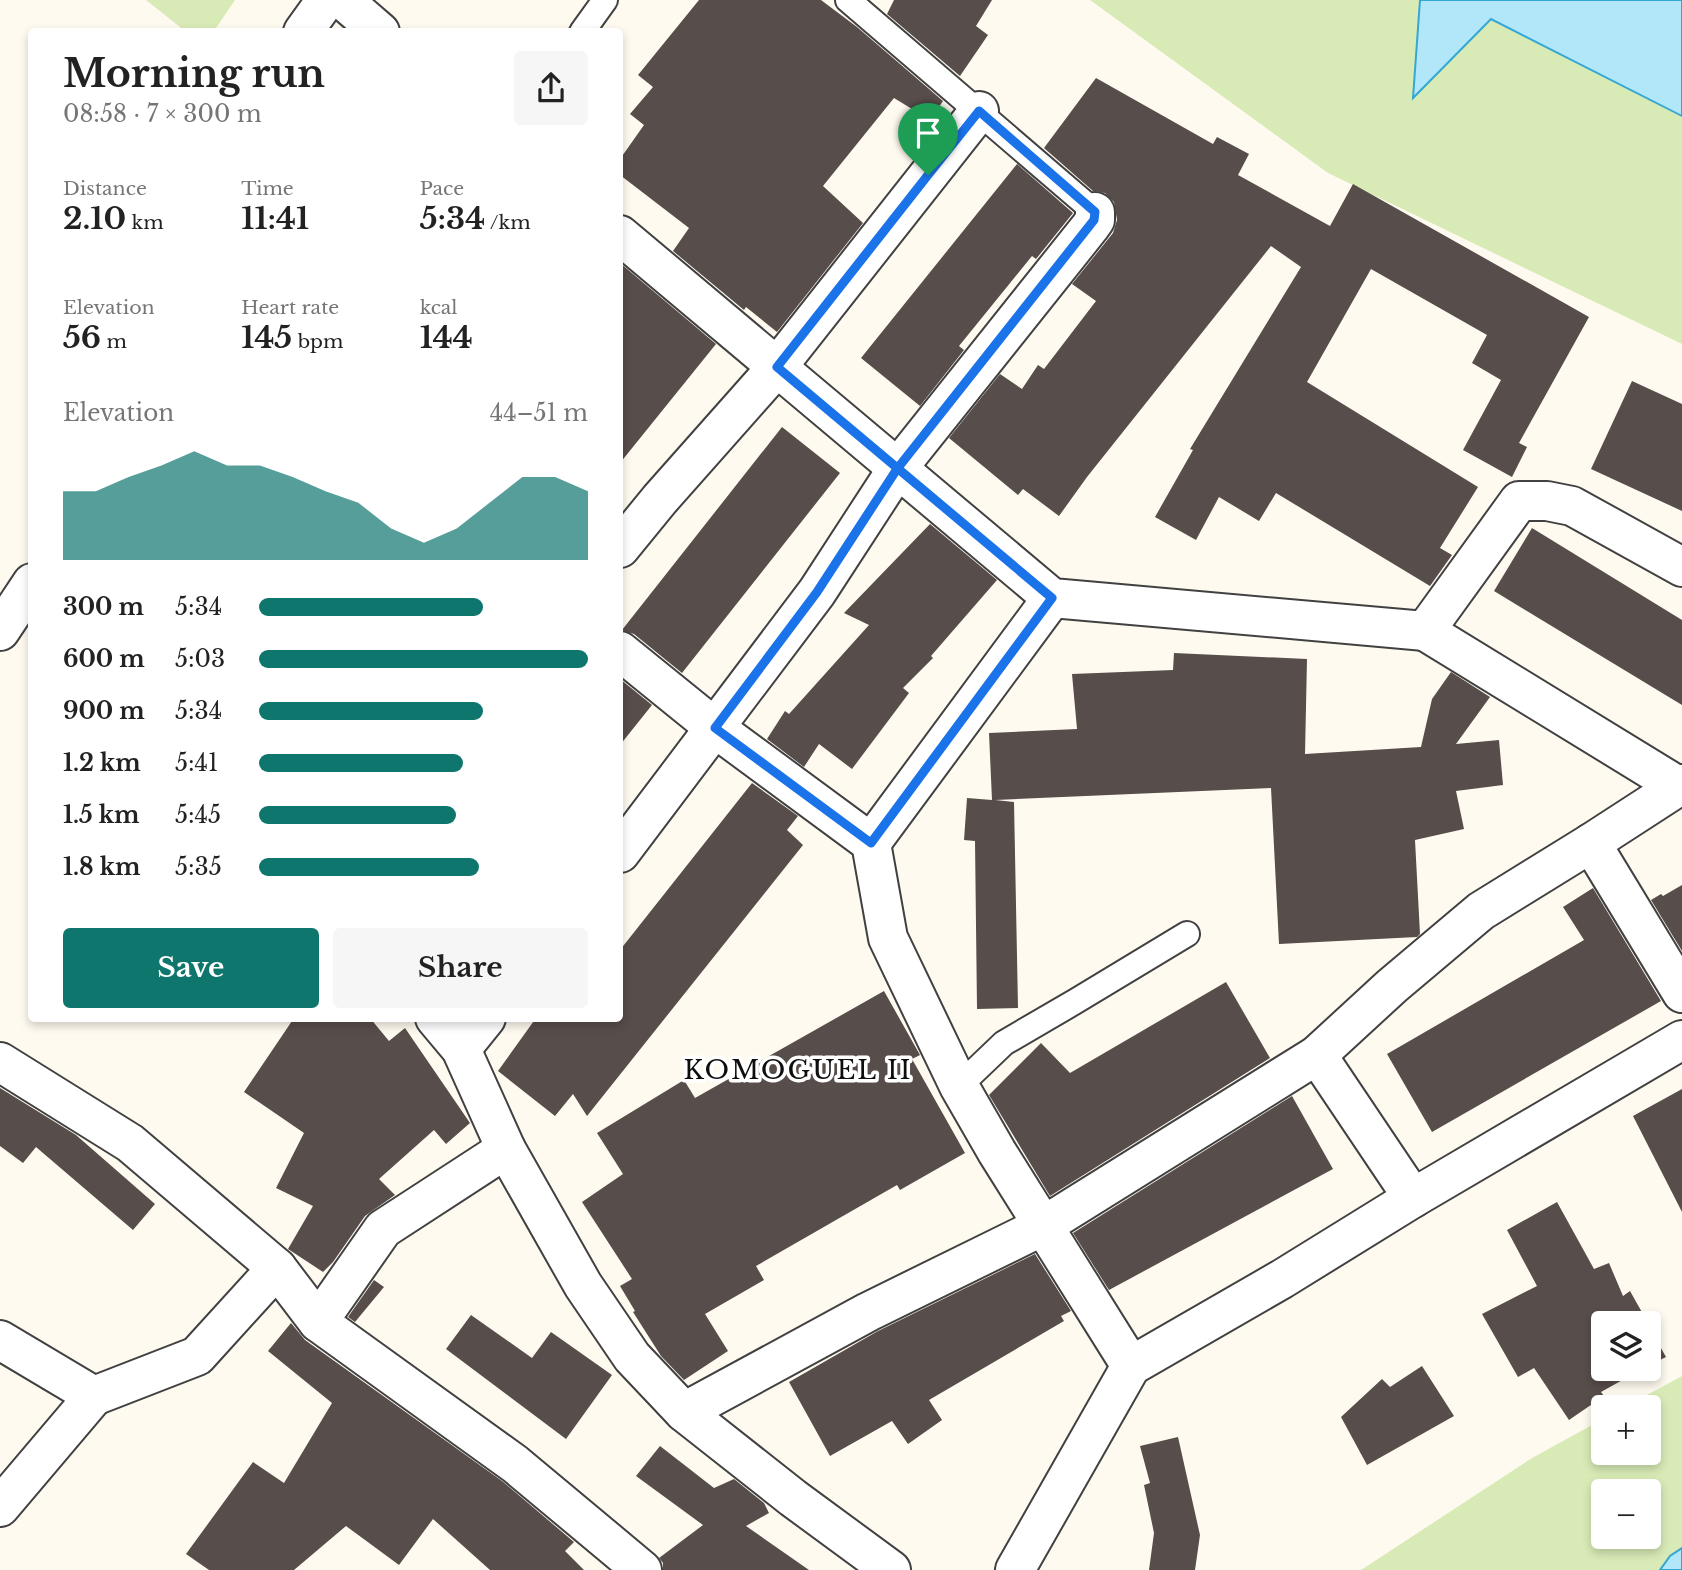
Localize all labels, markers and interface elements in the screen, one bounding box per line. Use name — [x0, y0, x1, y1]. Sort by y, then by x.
text: Morning run — [63, 50, 325, 97]
button: share — [514, 51, 588, 125]
text: 08:58 · 7 × 300 m — [63, 100, 262, 128]
pin — [898, 103, 958, 175]
icon: arrive — [909, 114, 947, 152]
text: Distance — [63, 177, 147, 200]
text: Time — [241, 177, 294, 200]
text: Pace — [420, 177, 464, 200]
text: 2.10 — [63, 200, 126, 237]
text: 11:41 — [241, 200, 309, 237]
text: 5:34 — [420, 200, 485, 237]
text: km — [126, 211, 164, 234]
text: /km — [485, 211, 531, 234]
text: Elevation — [63, 296, 155, 319]
text: Heart rate — [241, 296, 339, 319]
text: kcal — [420, 296, 458, 319]
text: 56 — [63, 319, 101, 356]
text: 145 — [241, 319, 292, 356]
text: 144 — [420, 319, 473, 356]
text: m — [101, 330, 127, 353]
text: bpm — [292, 330, 343, 353]
text: Elevation — [63, 399, 174, 427]
text: 44–51 m — [490, 399, 588, 427]
text: 300 m — [63, 593, 144, 621]
text: 5:34 — [175, 593, 222, 621]
text: 600 m — [63, 645, 145, 673]
text: 5:03 — [175, 645, 225, 673]
text: 900 m — [63, 697, 145, 725]
text: 5:34 — [175, 697, 222, 725]
text: 1.2 km — [63, 749, 141, 777]
text: 5:41 — [175, 749, 218, 777]
text: 1.5 km — [63, 801, 140, 829]
text: 5:45 — [175, 801, 221, 829]
text: 1.8 km — [63, 853, 140, 881]
text: 5:35 — [175, 853, 222, 881]
button: Save — [63, 928, 319, 1008]
button: Share — [333, 928, 588, 1008]
district label: KOMOGUEL II — [683, 1054, 913, 1086]
map controls — [1591, 1311, 1661, 1549]
button: layers — [1591, 1311, 1661, 1381]
button: + — [1591, 1395, 1661, 1465]
button: − — [1591, 1479, 1661, 1549]

